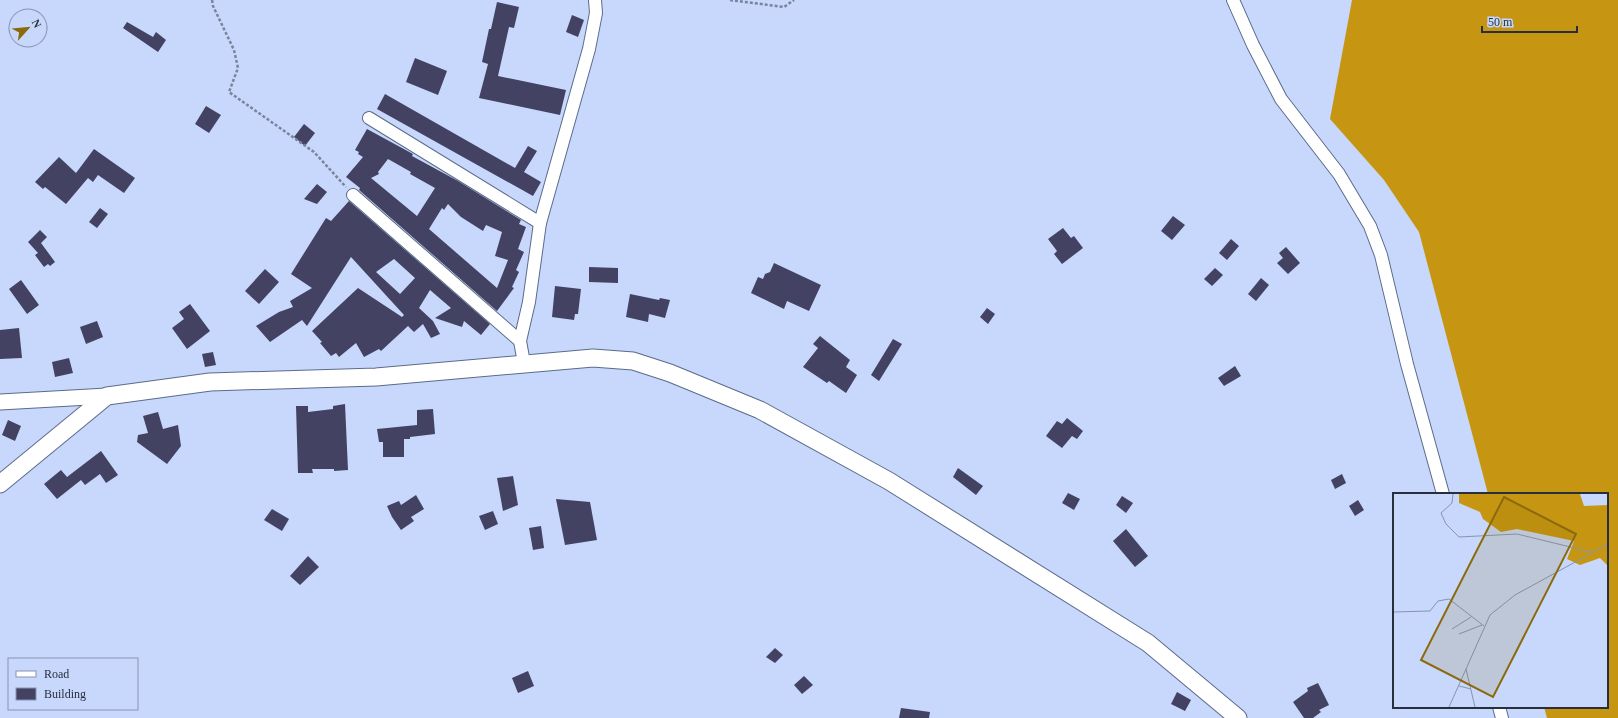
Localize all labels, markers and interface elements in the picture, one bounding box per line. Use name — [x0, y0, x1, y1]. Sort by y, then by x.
north arrow — [8, 8, 48, 48]
scale bar — [1482, 8, 1577, 34]
text: 50 m — [1488, 15, 1513, 29]
text: N — [30, 17, 44, 30]
inset map — [1393, 493, 1608, 708]
legend — [8, 658, 138, 710]
text: Road — [44, 667, 69, 681]
text: Building — [44, 687, 86, 701]

